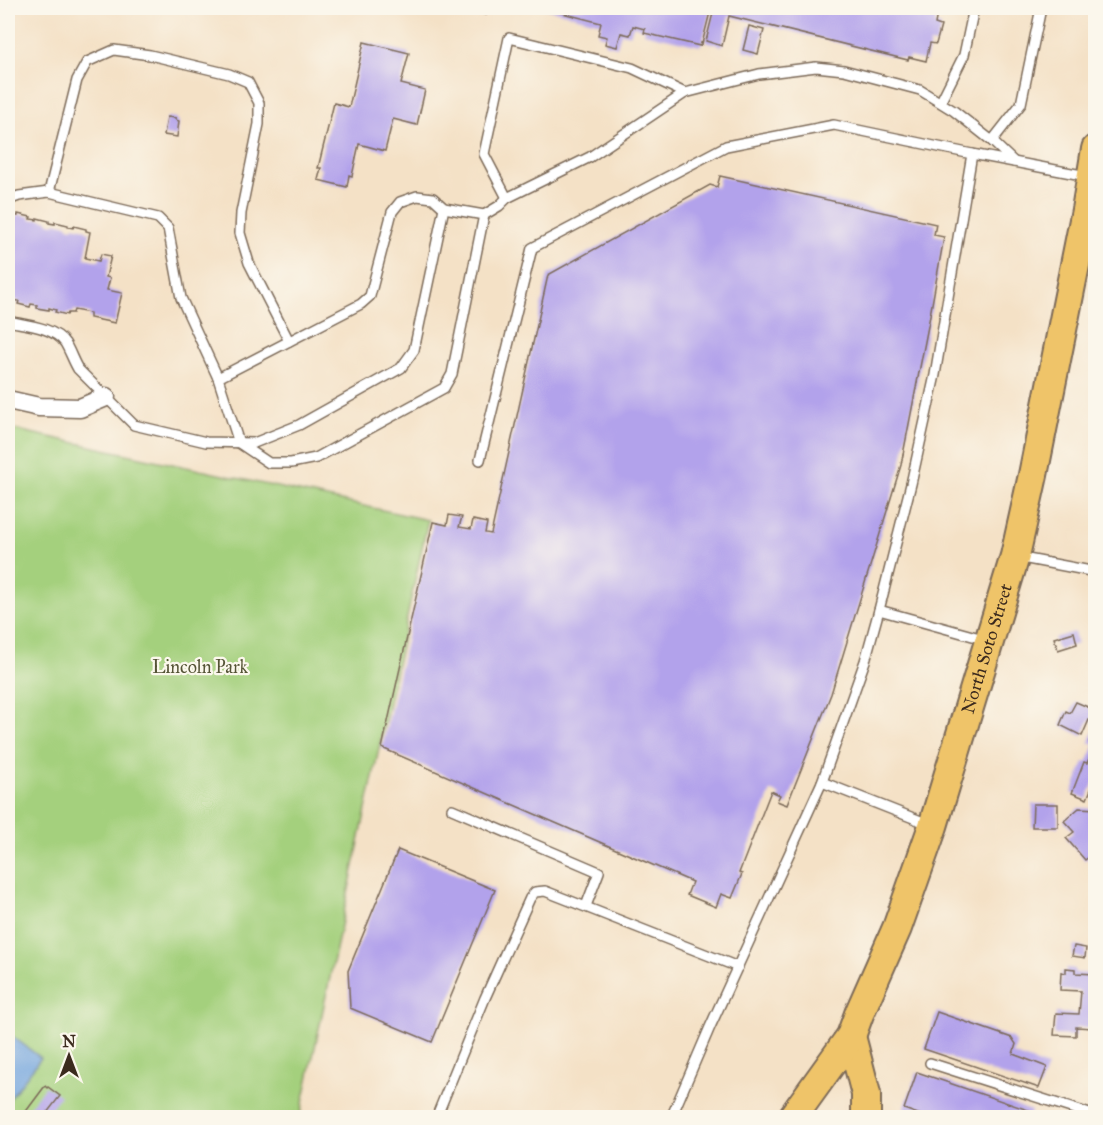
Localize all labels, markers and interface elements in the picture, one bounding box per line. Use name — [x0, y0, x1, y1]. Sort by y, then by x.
street label: North Soto Street — [957, 580, 1017, 716]
park label: Lincoln Park — [152, 656, 249, 678]
north arrow — [39, 1026, 99, 1086]
text: N — [62, 1032, 76, 1051]

